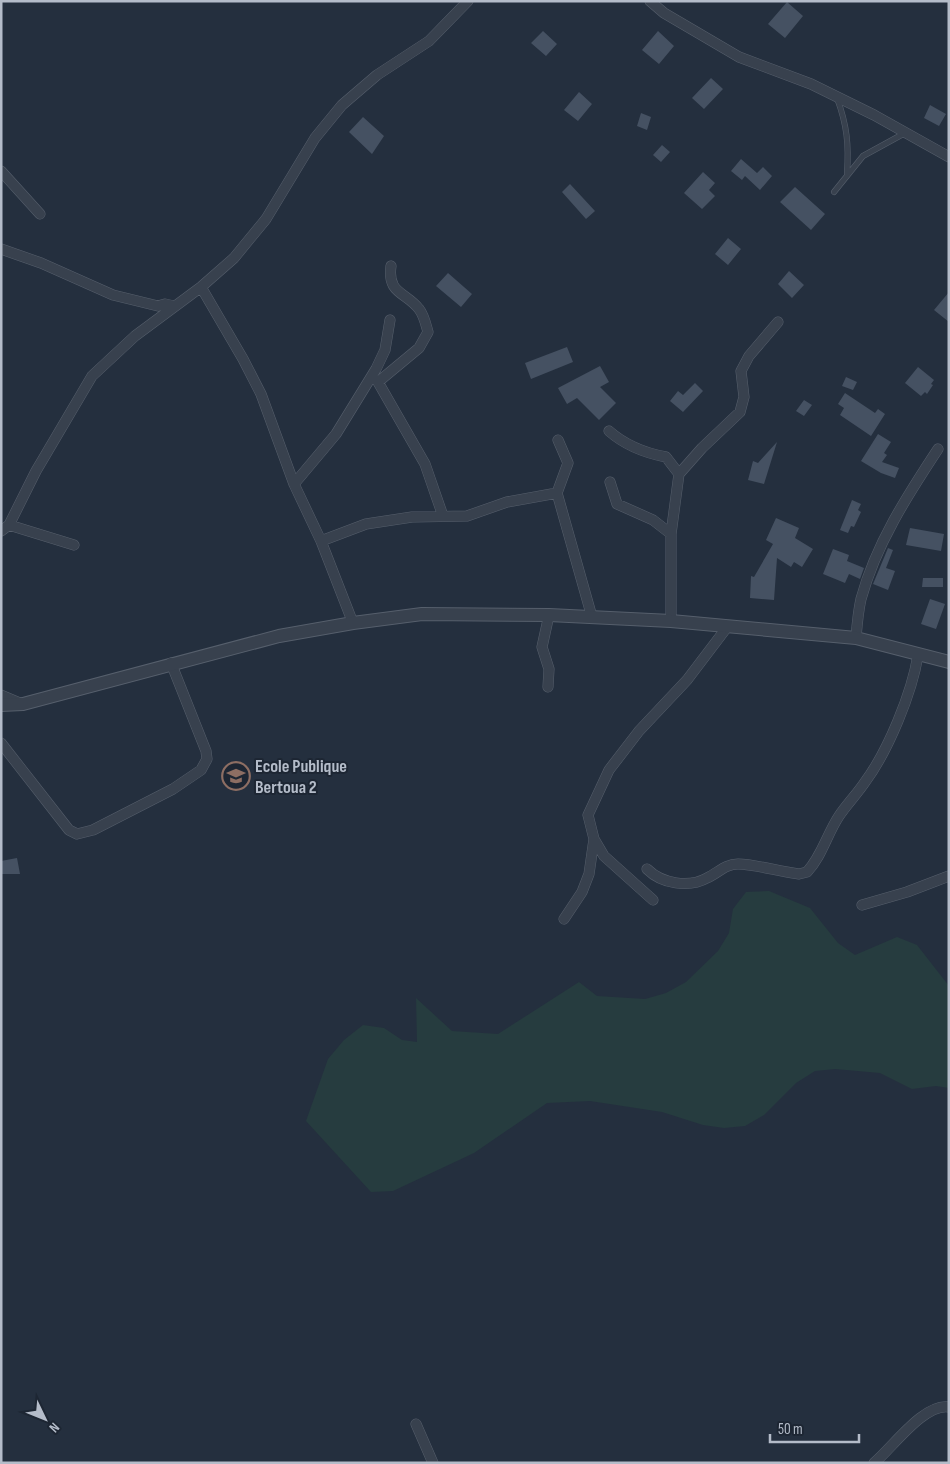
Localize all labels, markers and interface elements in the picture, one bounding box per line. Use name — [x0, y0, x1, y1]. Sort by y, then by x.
place label: Ecole Publique Bertoua 2 — [255, 756, 347, 798]
school or university icon: Ecole Publique Bertoua 2 — [221, 761, 251, 791]
north arrow — [20, 1394, 70, 1444]
scale bar — [770, 1412, 859, 1444]
text: N — [45, 1419, 63, 1436]
text: 50 m — [778, 1420, 803, 1439]

